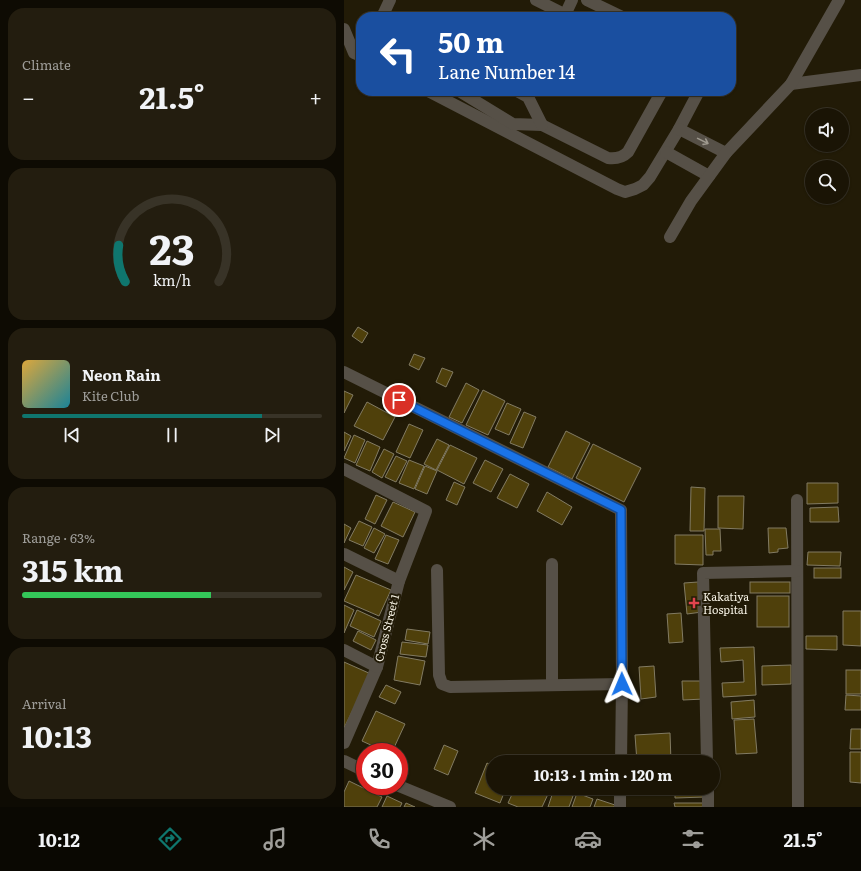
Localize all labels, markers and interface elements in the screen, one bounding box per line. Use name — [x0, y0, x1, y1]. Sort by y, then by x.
text: 50 m — [438, 20, 504, 62]
icon: left — [372, 28, 424, 80]
text: Climate — [22, 55, 71, 74]
text: Lane Number 14 — [438, 58, 575, 85]
text: 21.5° — [139, 74, 205, 118]
text: − — [22, 80, 35, 113]
text: + — [309, 80, 322, 113]
map controls — [805, 108, 849, 204]
button: sound — [805, 108, 849, 152]
one-way arrow — [697, 138, 709, 145]
button: search — [805, 160, 849, 204]
text: 23 — [149, 215, 195, 277]
text: km/h — [153, 268, 192, 289]
text: Neon Rain — [82, 363, 161, 386]
pin — [382, 383, 416, 417]
text: Kite Club — [82, 386, 139, 405]
icon: arrive — [388, 389, 410, 411]
icon: previous — [61, 424, 83, 446]
icon: pause — [161, 424, 183, 446]
icon: next — [261, 424, 283, 446]
text: Range · 63% — [22, 528, 95, 547]
text: 315 km — [22, 547, 123, 591]
place label: Kakatiya Hospital — [703, 588, 749, 617]
street label: Cross Street 1 — [370, 592, 402, 663]
marker: Kakatiya Hospital — [688, 597, 700, 609]
position arrow — [601, 663, 643, 705]
text: Arrival — [22, 694, 66, 713]
text: 10:13 — [22, 713, 92, 757]
speed limit sign: 30 — [356, 743, 408, 795]
text: 10:13 · 1 min · 120 m — [534, 763, 672, 786]
icon: directions — [156, 825, 184, 853]
icon: music — [261, 825, 289, 853]
icon: phone — [365, 825, 393, 853]
icon: climate — [470, 825, 498, 853]
icon: car — [574, 825, 602, 853]
icon: filters — [679, 825, 707, 853]
text: 10:12 — [38, 826, 80, 853]
text: 21.5° — [783, 826, 823, 853]

